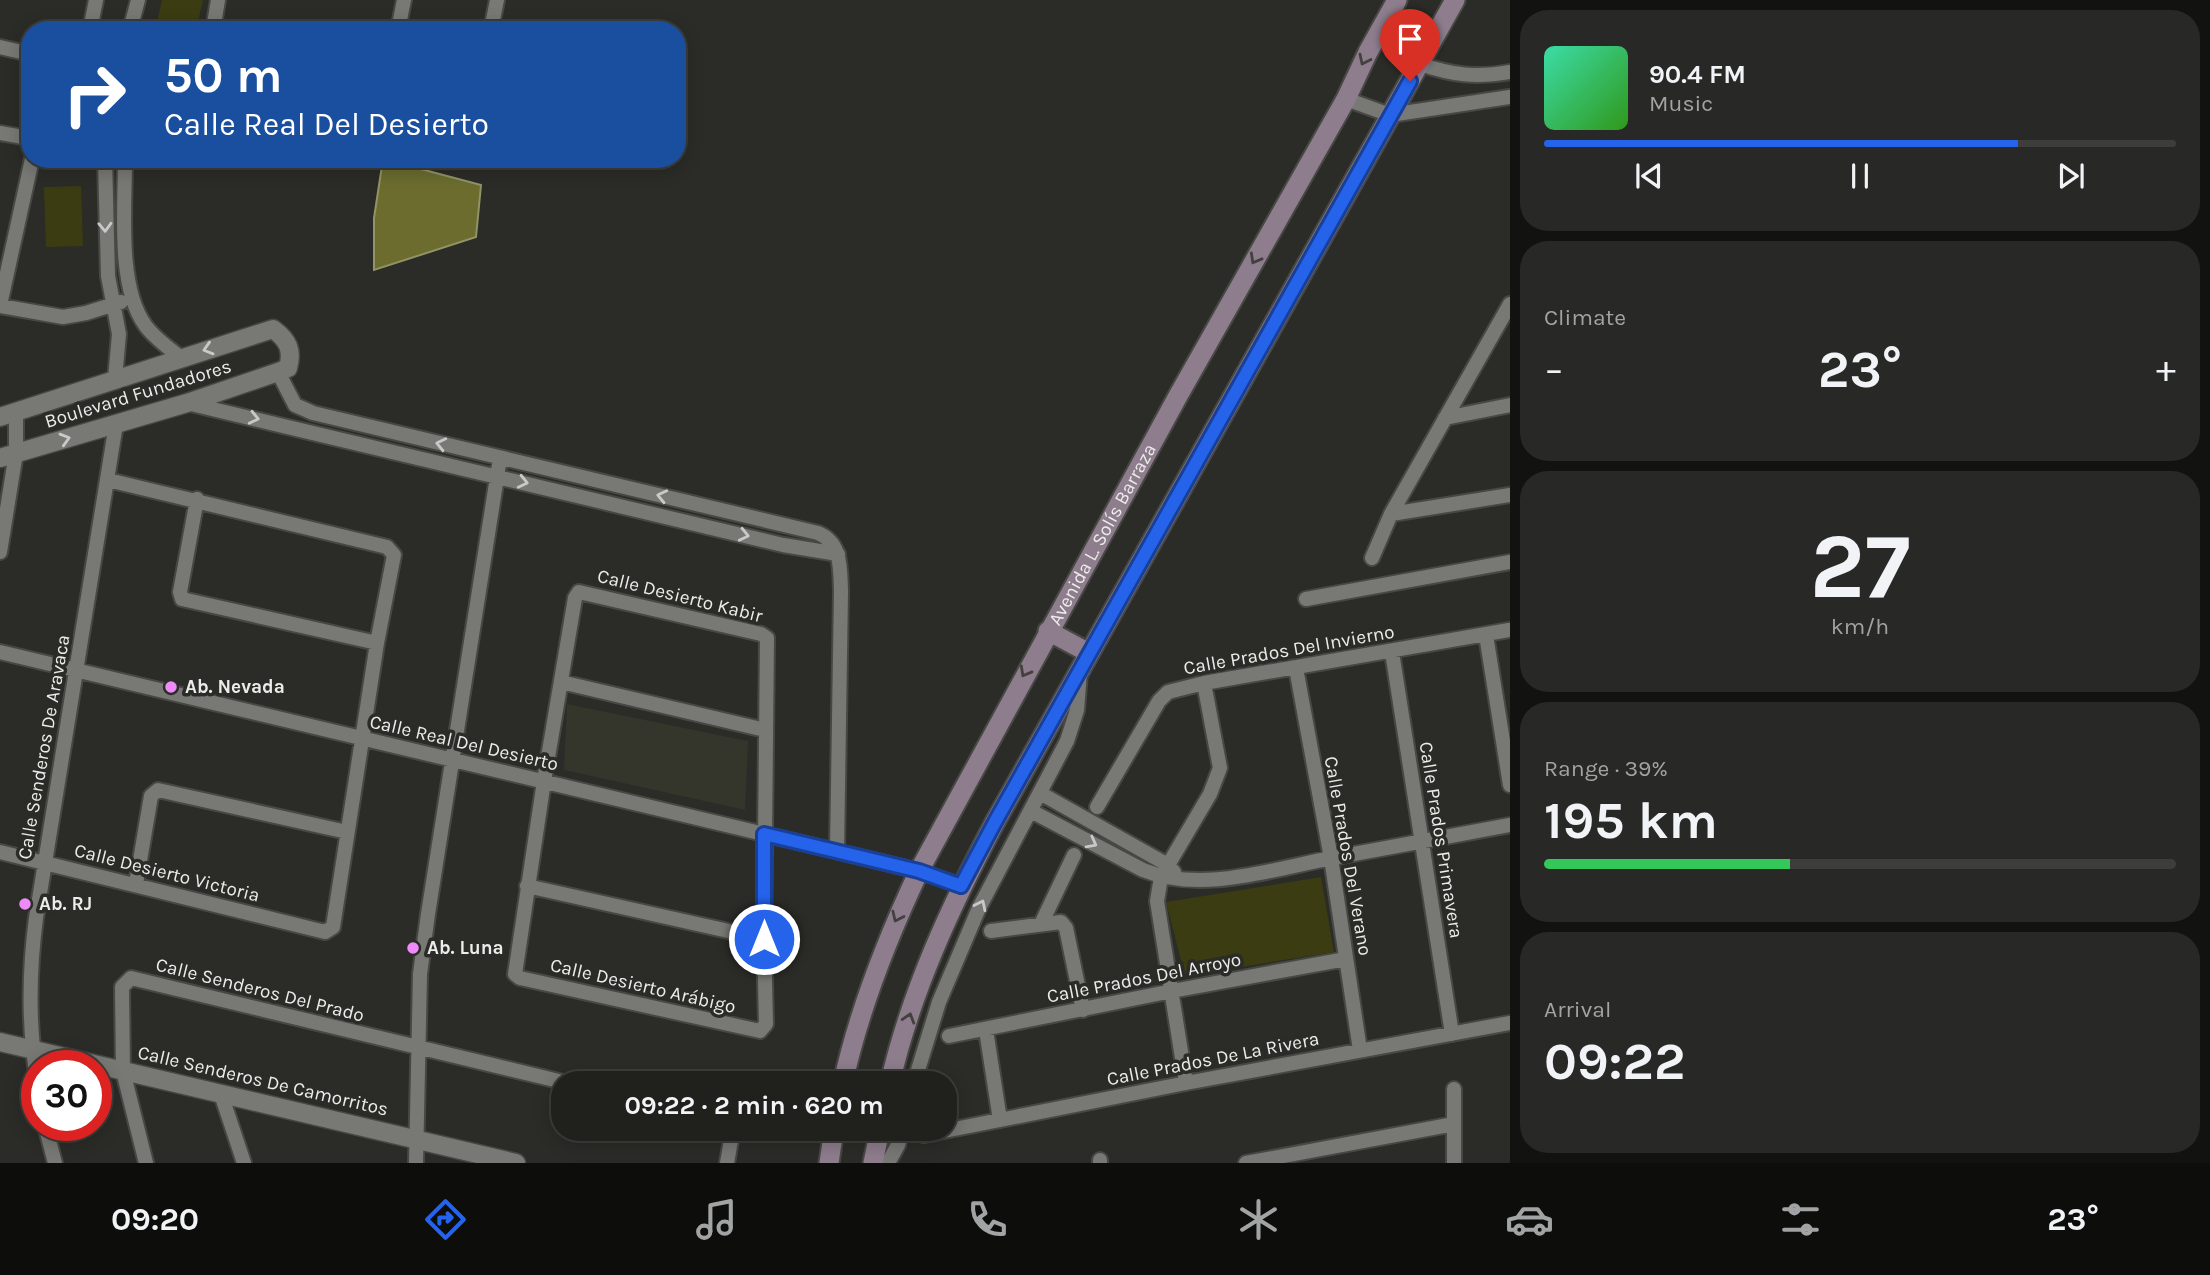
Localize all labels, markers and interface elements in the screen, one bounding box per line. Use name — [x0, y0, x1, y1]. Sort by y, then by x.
pin — [1380, 9, 1440, 81]
icon: arrive — [1391, 20, 1429, 58]
text: 50 m — [164, 47, 282, 104]
icon: right — [49, 49, 140, 140]
one-way arrow — [1358, 53, 1372, 65]
text: 90.4 FM — [1649, 59, 1746, 90]
text: Music — [1649, 90, 1713, 117]
text: Calle Real Del Desierto — [164, 106, 489, 143]
icon: previous — [1630, 157, 1668, 195]
icon: pause — [1841, 157, 1879, 195]
icon: next — [2052, 157, 2090, 195]
one-way arrow — [98, 222, 113, 233]
one-way arrow — [1250, 252, 1263, 265]
text: Climate — [1544, 304, 1626, 331]
text: 23° — [1818, 339, 1902, 400]
one-way arrow — [203, 341, 215, 356]
text: − — [1544, 347, 1564, 392]
text: + — [2156, 347, 2176, 392]
street label: Boulevard Fundadores — [42, 355, 234, 433]
one-way arrow — [248, 410, 260, 424]
one-way arrow — [59, 432, 71, 447]
one-way arrow — [435, 438, 447, 452]
street label: Avenida L. Solís Barraza — [1044, 440, 1161, 629]
one-way arrow — [517, 474, 529, 488]
one-way arrow — [656, 490, 668, 504]
text: 27 — [1810, 514, 1910, 620]
one-way arrow — [738, 527, 750, 541]
street label: Calle Desierto Kabir — [595, 565, 765, 627]
text: km/h — [1831, 613, 1889, 640]
street label: Calle Prados Del Invierno — [1182, 621, 1396, 679]
street label: Calle Senderos De Aravaca — [13, 633, 75, 861]
one-way arrow — [1020, 665, 1034, 678]
place label: Ab. Nevada — [185, 676, 285, 698]
marker: Ab. Nevada — [163, 679, 179, 695]
street label: Calle Real Del Desierto — [368, 711, 560, 775]
street label: Calle Prados Primavera — [1415, 740, 1467, 940]
street label: Calle Prados Del Verano — [1320, 755, 1376, 957]
text: Range · 39% — [1544, 755, 1668, 782]
text: 195 km — [1544, 790, 1718, 851]
one-way arrow — [1084, 834, 1097, 848]
street label: Calle Desierto Victoria — [72, 839, 262, 907]
place label: Ab. RJ — [39, 893, 92, 915]
marker: Ab. RJ — [17, 896, 33, 912]
one-way arrow — [972, 900, 986, 912]
position arrow — [727, 902, 801, 976]
one-way arrow — [892, 910, 906, 923]
place label: Ab. Luna — [427, 937, 504, 959]
marker: Ab. Luna — [405, 940, 421, 956]
street label: Calle Prados Del Arroyo — [1045, 948, 1243, 1008]
street label: Calle Senderos Del Prado — [153, 953, 367, 1027]
street label: Calle Desierto Arábigo — [548, 954, 738, 1018]
text: Arrival — [1544, 996, 1611, 1023]
one-way arrow — [900, 1012, 915, 1024]
street label: Calle Prados De La Rivera — [1105, 1028, 1321, 1090]
text: 09:22 — [1544, 1031, 1686, 1092]
street label: Calle Senderos De Camorritos — [136, 1041, 390, 1121]
speed limit sign: 30 — [21, 1050, 112, 1141]
text: 09:22 · 2 min · 620 m — [624, 1090, 884, 1121]
icon: directions — [421, 1195, 470, 1244]
icon: music — [692, 1195, 741, 1244]
icon: phone — [963, 1195, 1012, 1244]
icon: climate — [1234, 1195, 1283, 1244]
icon: car — [1505, 1195, 1554, 1244]
icon: filters — [1776, 1195, 1825, 1244]
text: 09:20 — [111, 1201, 199, 1238]
text: 23° — [2047, 1201, 2099, 1238]

